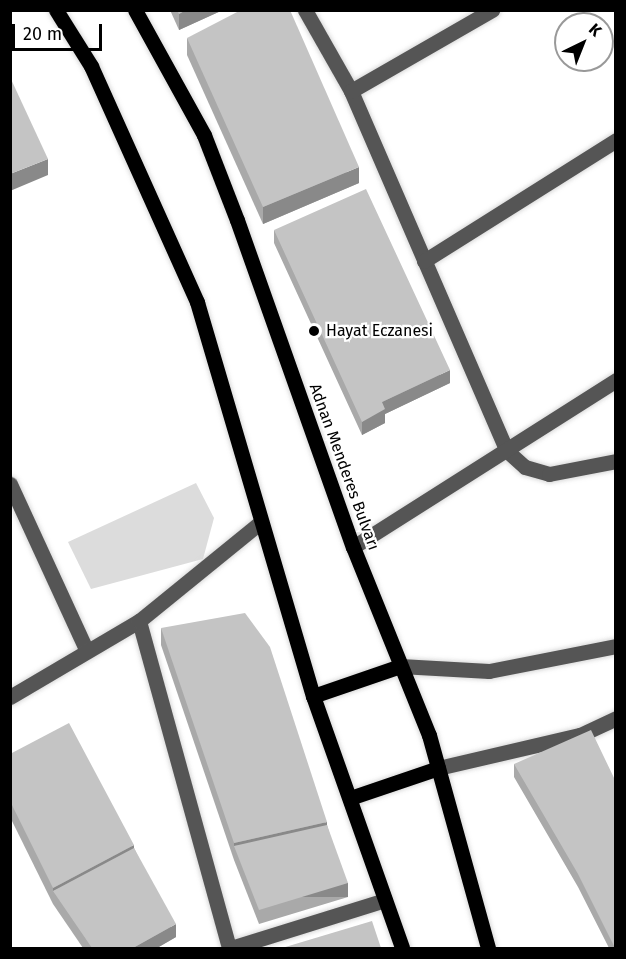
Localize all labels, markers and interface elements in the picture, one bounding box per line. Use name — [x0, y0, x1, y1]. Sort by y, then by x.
scale bar — [15, 12, 105, 50]
north arrow — [554, 12, 614, 72]
text: K — [585, 20, 605, 40]
text: 20 m — [23, 23, 62, 45]
place label: Hayat Eczanesi — [326, 321, 433, 341]
marker: Hayat Eczanesi — [307, 324, 321, 338]
street label: Adnan Menderes Bulvarı — [305, 381, 383, 553]

